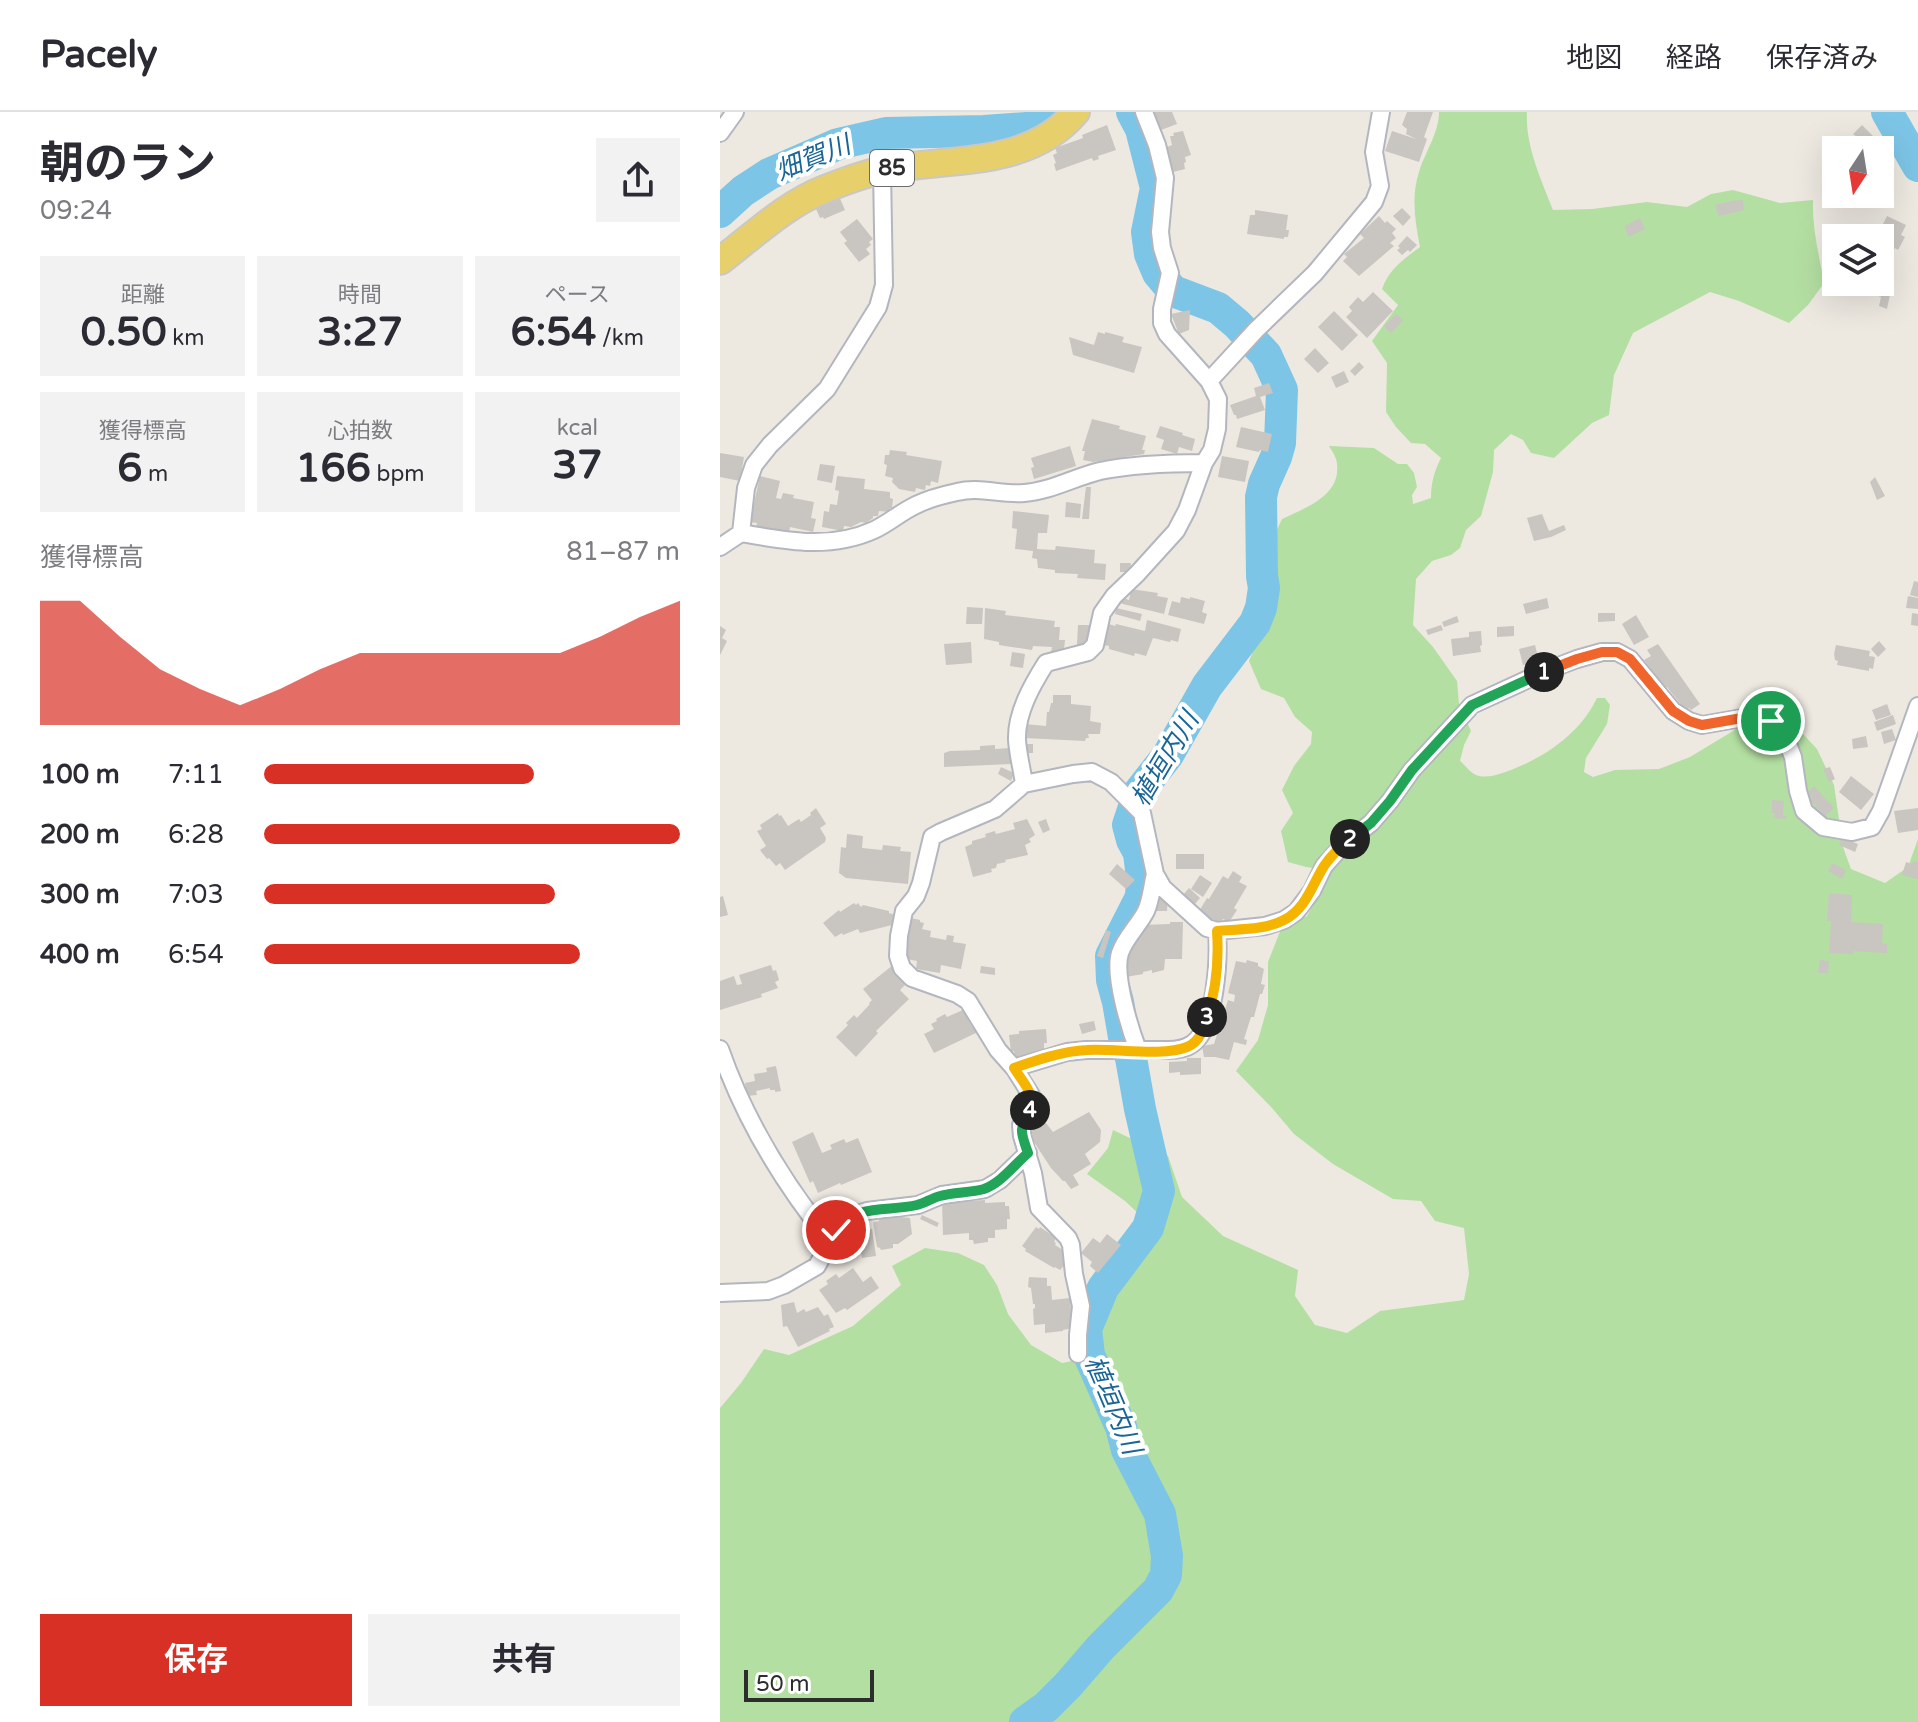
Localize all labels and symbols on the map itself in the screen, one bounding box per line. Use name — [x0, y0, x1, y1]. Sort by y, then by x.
water label: 畑賀川 — [771, 128, 858, 187]
north arrow — [1822, 136, 1894, 208]
road number: 85 — [870, 150, 914, 186]
pin: 1 — [1524, 652, 1564, 692]
pin — [1737, 687, 1805, 755]
water label: 植垣内川 — [1125, 704, 1207, 812]
pin: 2 — [1330, 819, 1370, 859]
pin: 3 — [1187, 997, 1227, 1037]
pin: 4 — [1010, 1090, 1050, 1130]
pin — [802, 1196, 870, 1264]
water label: 植垣内川 — [1078, 1351, 1149, 1462]
scale bar — [744, 1666, 874, 1702]

